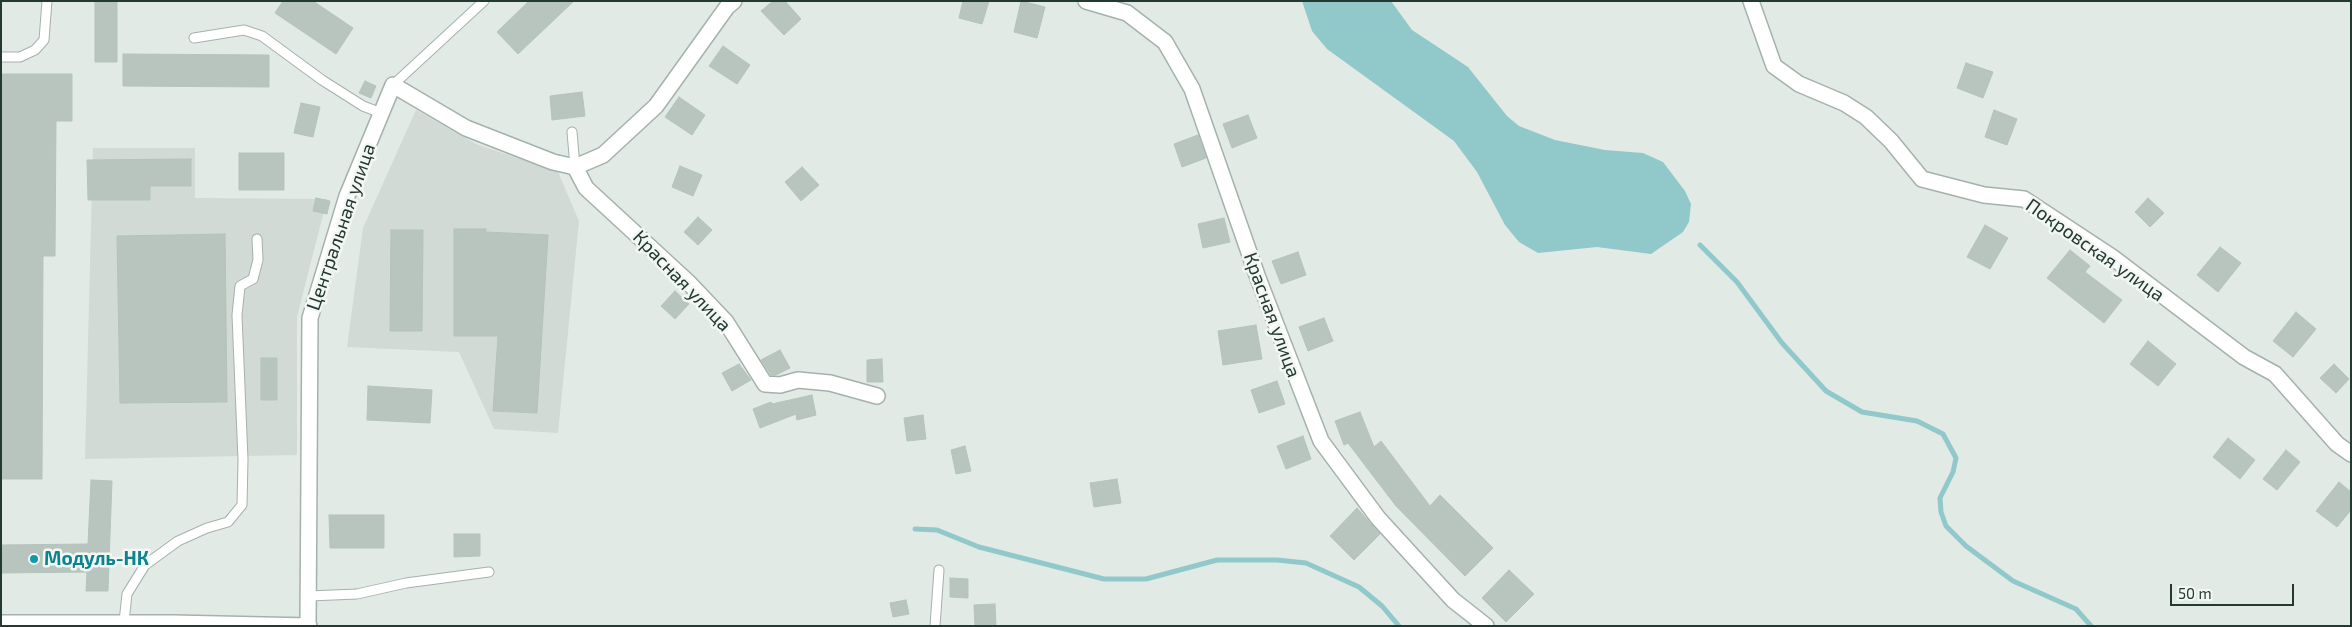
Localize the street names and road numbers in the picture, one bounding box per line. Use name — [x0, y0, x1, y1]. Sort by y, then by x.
street label: Центральная улица — [302, 141, 380, 313]
street label: Покровская улица — [2021, 194, 2169, 306]
street label: Красная улица — [628, 226, 736, 336]
street label: Красная улица — [1239, 249, 1305, 381]

